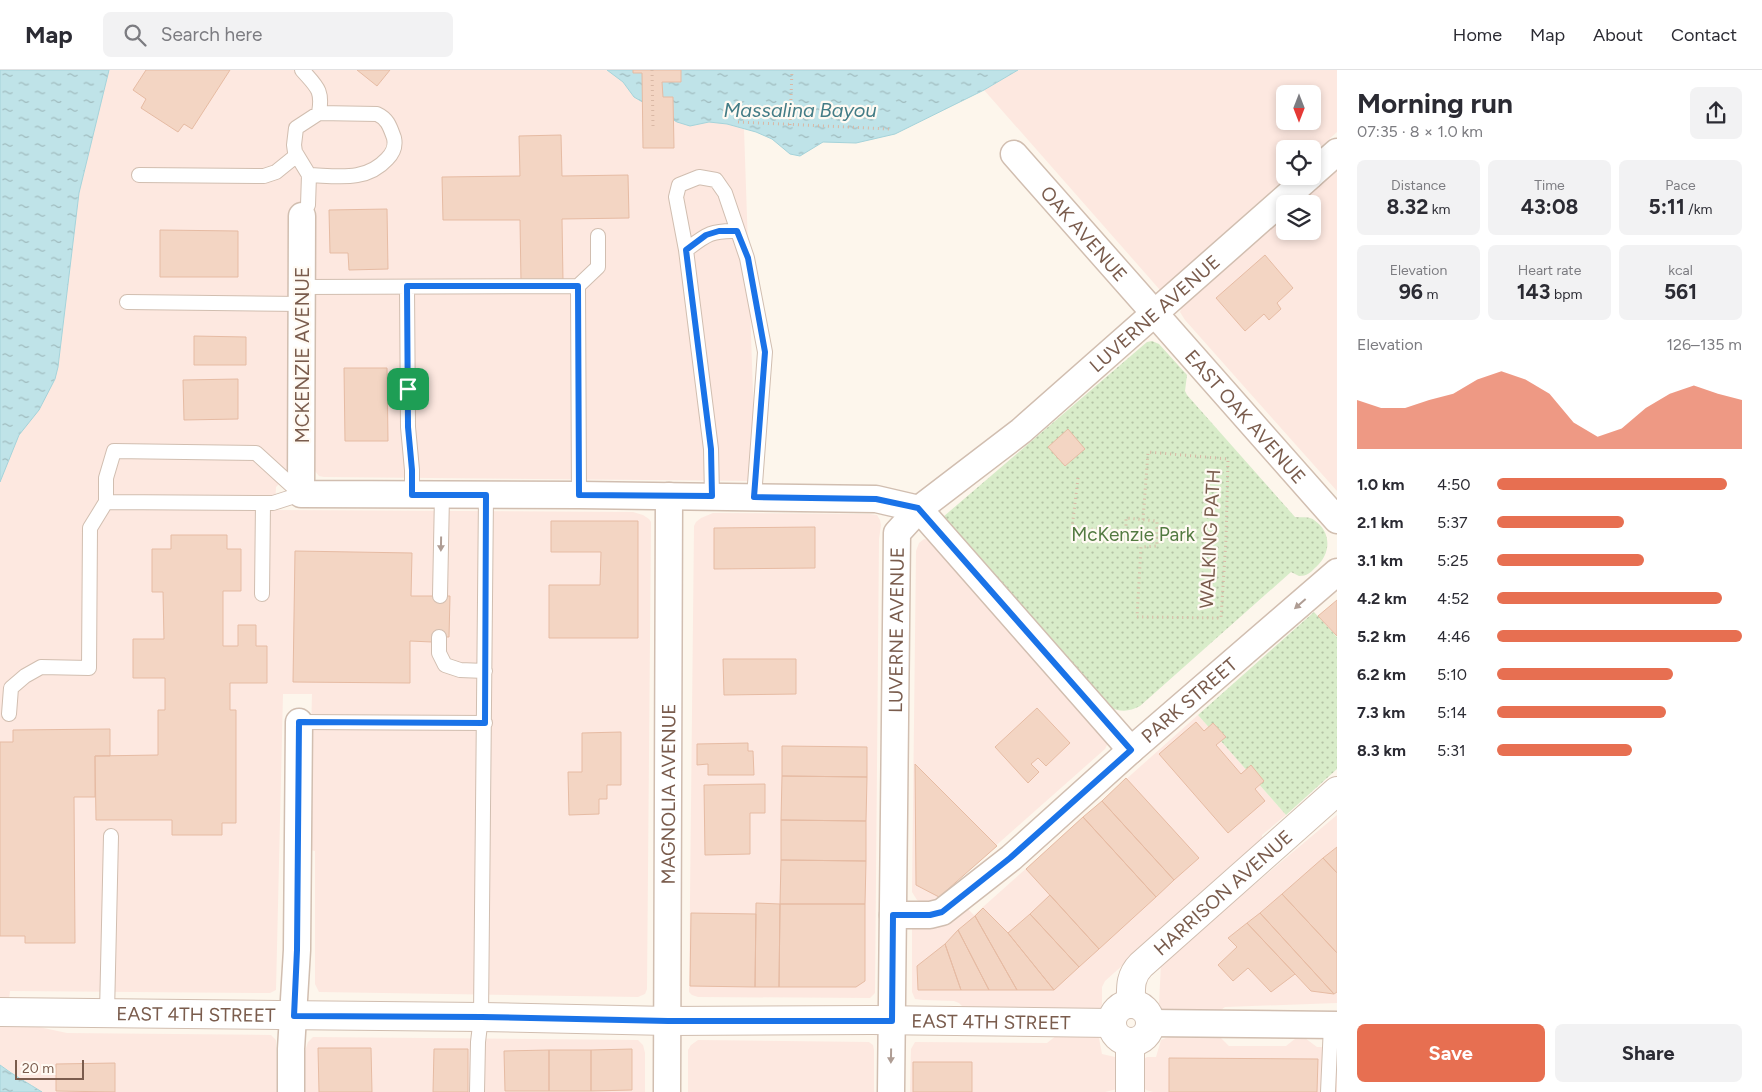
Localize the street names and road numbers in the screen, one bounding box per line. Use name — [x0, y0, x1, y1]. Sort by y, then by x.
street label: OAK AVENUE — [1036, 181, 1132, 286]
street label: LUVERNE AVENUE — [1085, 250, 1224, 377]
street label: MCKENZIE AVENUE — [291, 267, 314, 443]
street label: EAST OAK AVENUE — [1180, 345, 1311, 488]
street label: WALKING PATH — [1195, 469, 1225, 609]
street label: LUVERNE AVENUE — [884, 547, 908, 713]
street label: PARK STREET — [1136, 652, 1242, 748]
street label: MAGNOLIA AVENUE — [656, 704, 680, 884]
street label: HARRISON AVENUE — [1149, 825, 1297, 960]
street label: EAST 4TH STREET — [116, 1002, 276, 1026]
street label: EAST 4TH STREET — [911, 1009, 1071, 1034]

